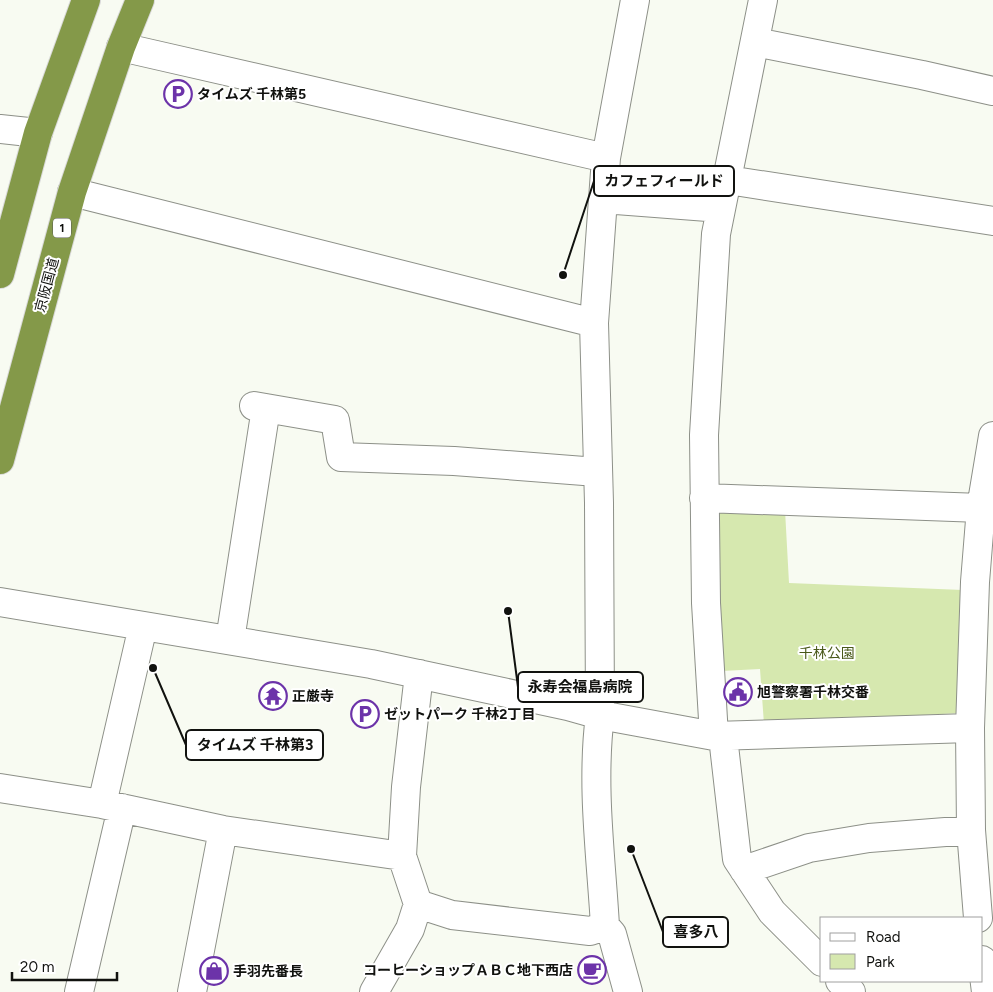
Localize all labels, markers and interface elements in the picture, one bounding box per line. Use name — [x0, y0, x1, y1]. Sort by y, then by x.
parking icon: タイムズ 千林第5 — [163, 79, 193, 109]
place label: タイムズ 千林第5 — [197, 86, 306, 103]
callout: カフェフィールド — [594, 166, 734, 196]
text: カフェフィールド — [604, 172, 724, 190]
road number: 1 — [53, 218, 71, 238]
street label: 京阪国道 — [32, 256, 62, 314]
park label: 千林公園 — [799, 645, 855, 662]
callout: 永寿会福島病院 — [518, 672, 643, 702]
public building icon: 旭警察署千林交番 — [723, 677, 753, 707]
text: 永寿会福島病院 — [527, 678, 633, 696]
temple icon: 正厳寺 — [258, 681, 288, 711]
place label: 旭警察署千林交番 — [757, 684, 869, 701]
place label: 正厳寺 — [292, 688, 334, 705]
parking icon: ゼットパーク 千林2丁目 — [350, 699, 380, 729]
place label: ゼットパーク 千林2丁目 — [384, 706, 535, 723]
callout: タイムズ 千林第3 — [186, 730, 323, 760]
text: タイムズ 千林第3 — [197, 736, 313, 754]
callout: 喜多八 — [663, 917, 728, 947]
legend — [820, 917, 983, 982]
text: 喜多八 — [673, 923, 719, 941]
text: Road — [866, 928, 901, 946]
scale bar — [12, 950, 118, 982]
text: Park — [866, 953, 895, 971]
cafe icon: コーヒーショップＡＢＣ地下西店 — [577, 955, 607, 985]
shop icon: 手羽先番長 — [199, 956, 229, 986]
text: 20 m — [20, 958, 54, 976]
place label: コーヒーショップＡＢＣ地下西店 — [363, 962, 573, 979]
place label: 手羽先番長 — [233, 963, 303, 980]

